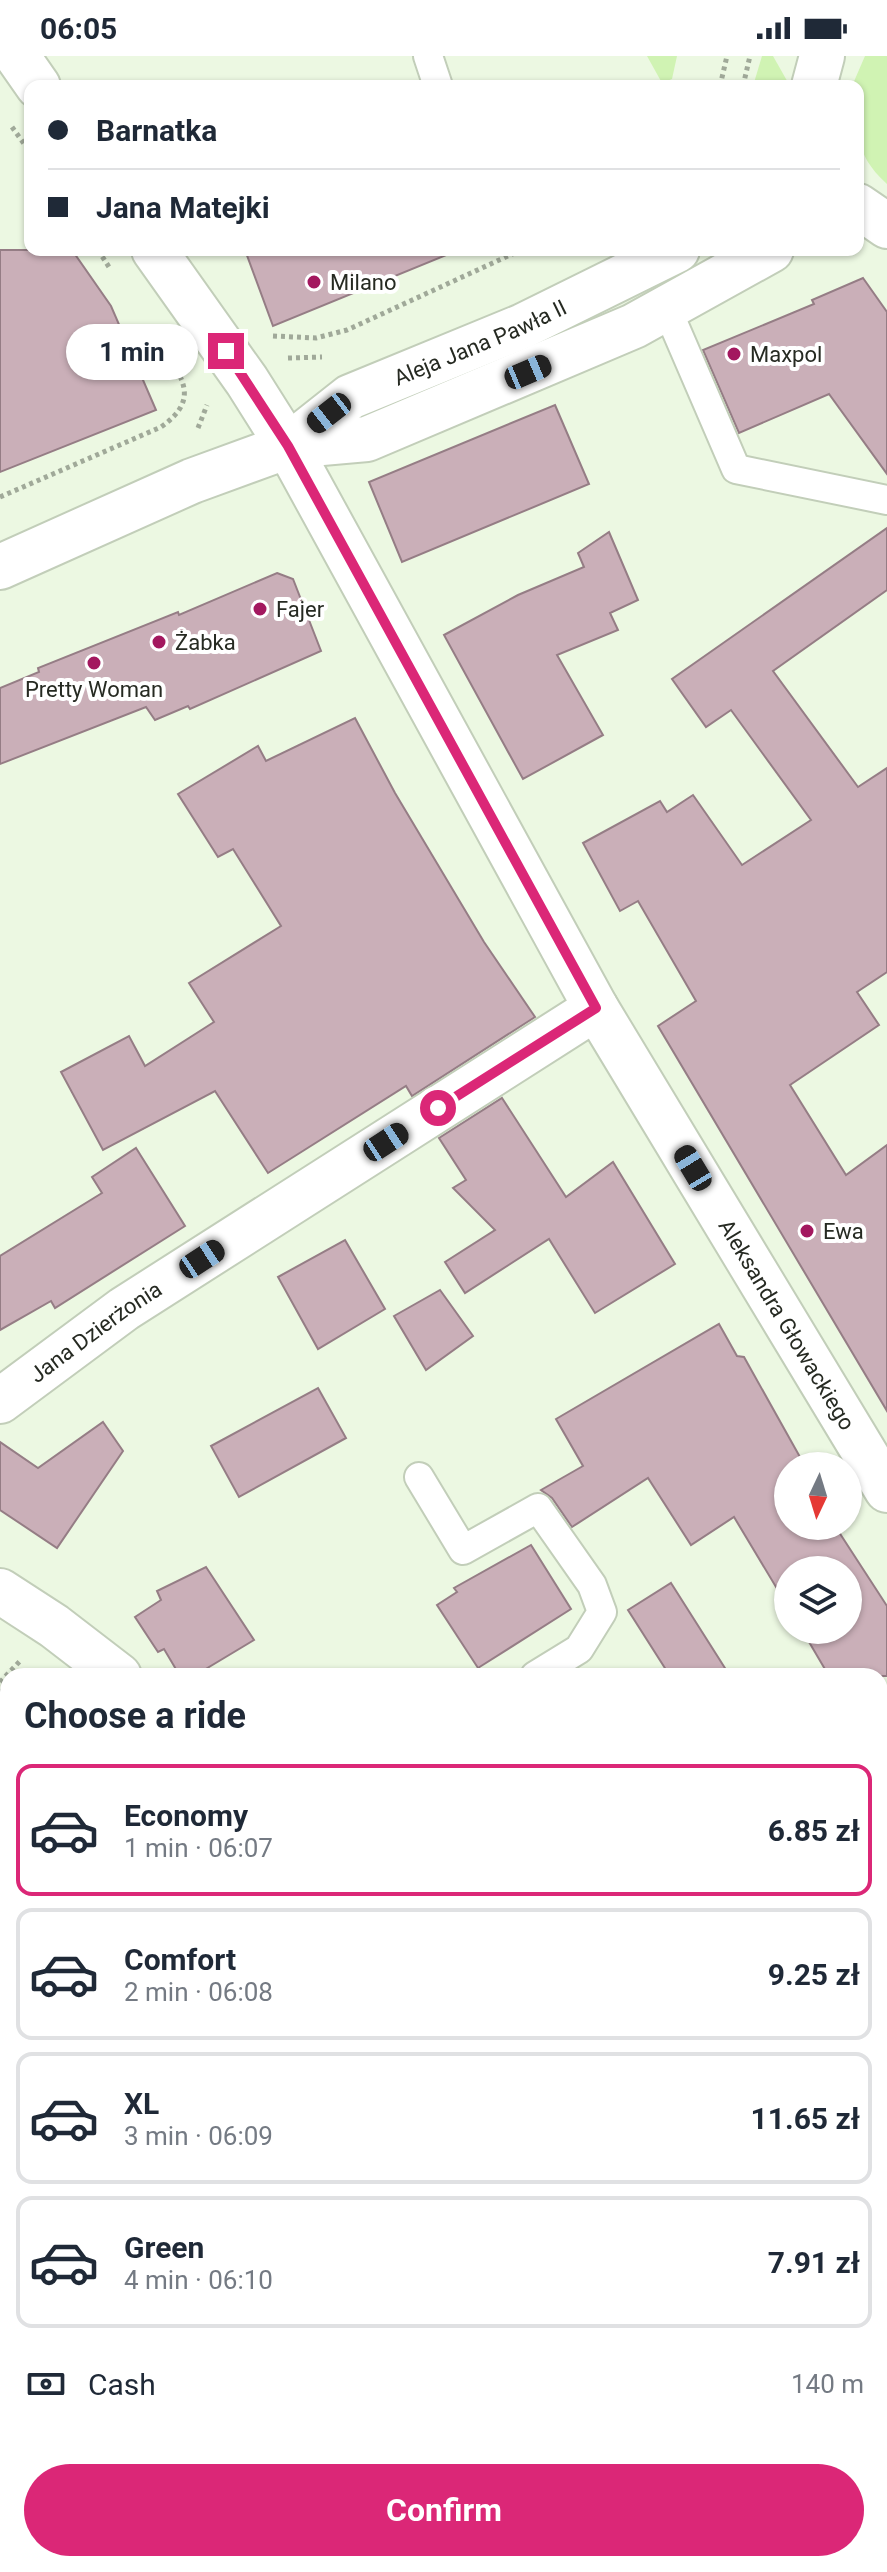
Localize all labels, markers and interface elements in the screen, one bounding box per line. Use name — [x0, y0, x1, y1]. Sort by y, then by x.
text: 06:05 — [40, 11, 117, 46]
text: Barnatka — [96, 113, 217, 148]
text: Jana Matejki — [96, 190, 270, 225]
place label: Milano — [330, 270, 397, 295]
marker: Milano — [305, 273, 323, 291]
street label: Aleja Jana Pawła II — [390, 295, 571, 391]
callout: 1 min — [66, 323, 198, 379]
route end — [208, 333, 244, 369]
text: 1 min — [99, 337, 165, 367]
place label: Maxpol — [750, 342, 822, 367]
marker: Maxpol — [725, 345, 743, 363]
car — [501, 352, 555, 392]
car — [303, 389, 355, 437]
place label: Fajer — [276, 597, 325, 622]
marker: Fajer — [251, 600, 269, 618]
place label: Żabka — [175, 630, 236, 655]
marker: Żabka — [150, 633, 168, 651]
marker: Pretty Woman — [85, 654, 103, 672]
place label: Pretty Woman — [25, 677, 163, 702]
route start — [420, 1090, 456, 1126]
car — [359, 1119, 413, 1165]
car — [670, 1141, 716, 1195]
street label: Aleksandra Głowackiego — [713, 1215, 860, 1435]
place label: Ewa — [823, 1219, 864, 1244]
marker: Ewa — [798, 1222, 816, 1240]
car — [175, 1236, 229, 1282]
street label: Jana Dzierżonia — [25, 1276, 166, 1388]
north arrow — [774, 1452, 862, 1540]
map controls — [774, 1452, 862, 1644]
button: layers — [774, 1556, 862, 1644]
text: Choose a ride — [24, 1695, 246, 1737]
icon: car — [28, 1794, 100, 1866]
text: Economy — [124, 1798, 248, 1833]
text: 6.85 zł — [768, 1813, 860, 1848]
text: 1 min · 06:07 — [124, 1833, 273, 1863]
icon: car — [28, 1938, 100, 2010]
text: Comfort — [124, 1942, 236, 1977]
text: 9.25 zł — [768, 1957, 860, 1992]
text: 2 min · 06:08 — [124, 1977, 273, 2007]
icon: car — [28, 2082, 100, 2154]
text: XL — [124, 2086, 159, 2121]
text: 11.65 zł — [751, 2101, 860, 2136]
text: 3 min · 06:09 — [124, 2121, 273, 2151]
icon: car — [28, 2226, 100, 2298]
text: Green — [124, 2230, 204, 2265]
text: 7.91 zł — [768, 2245, 860, 2280]
text: 4 min · 06:10 — [124, 2265, 273, 2295]
icon: cash — [24, 2362, 68, 2406]
text: Cash — [88, 2367, 156, 2402]
text: 140 m — [791, 2369, 864, 2399]
button: Confirm — [24, 2464, 864, 2556]

